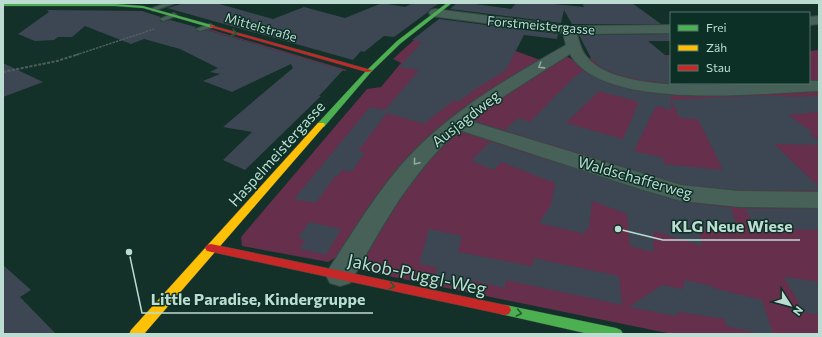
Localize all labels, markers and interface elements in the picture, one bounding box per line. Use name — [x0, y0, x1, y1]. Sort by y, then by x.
street label: Mittelstraße — [223, 9, 299, 45]
street label: Forstmeistergasse — [486, 12, 596, 38]
legend — [670, 12, 810, 84]
text: Frei — [706, 20, 727, 34]
one-way arrow — [231, 28, 238, 37]
text: Zäh — [706, 40, 727, 54]
text: Stau — [706, 60, 731, 74]
one-way arrow — [538, 62, 545, 69]
street label: Ausjagdweg — [428, 86, 503, 150]
street label: Haspelmeistergasse — [224, 97, 328, 210]
street label: Waldschafferweg — [576, 152, 695, 202]
one-way arrow — [413, 157, 420, 164]
callout: KLG Neue Wiese — [663, 212, 800, 240]
text: KLG Neue Wiese — [671, 216, 793, 235]
street label: Jakob-Puggl-Weg — [346, 249, 489, 300]
one-way arrow — [389, 282, 395, 290]
callout: Little Paradise, Kindergruppe — [142, 285, 373, 313]
north arrow — [770, 285, 810, 325]
text: Little Paradise, Kindergruppe — [151, 289, 365, 308]
text: N — [791, 304, 806, 318]
one-way arrow — [516, 309, 523, 317]

